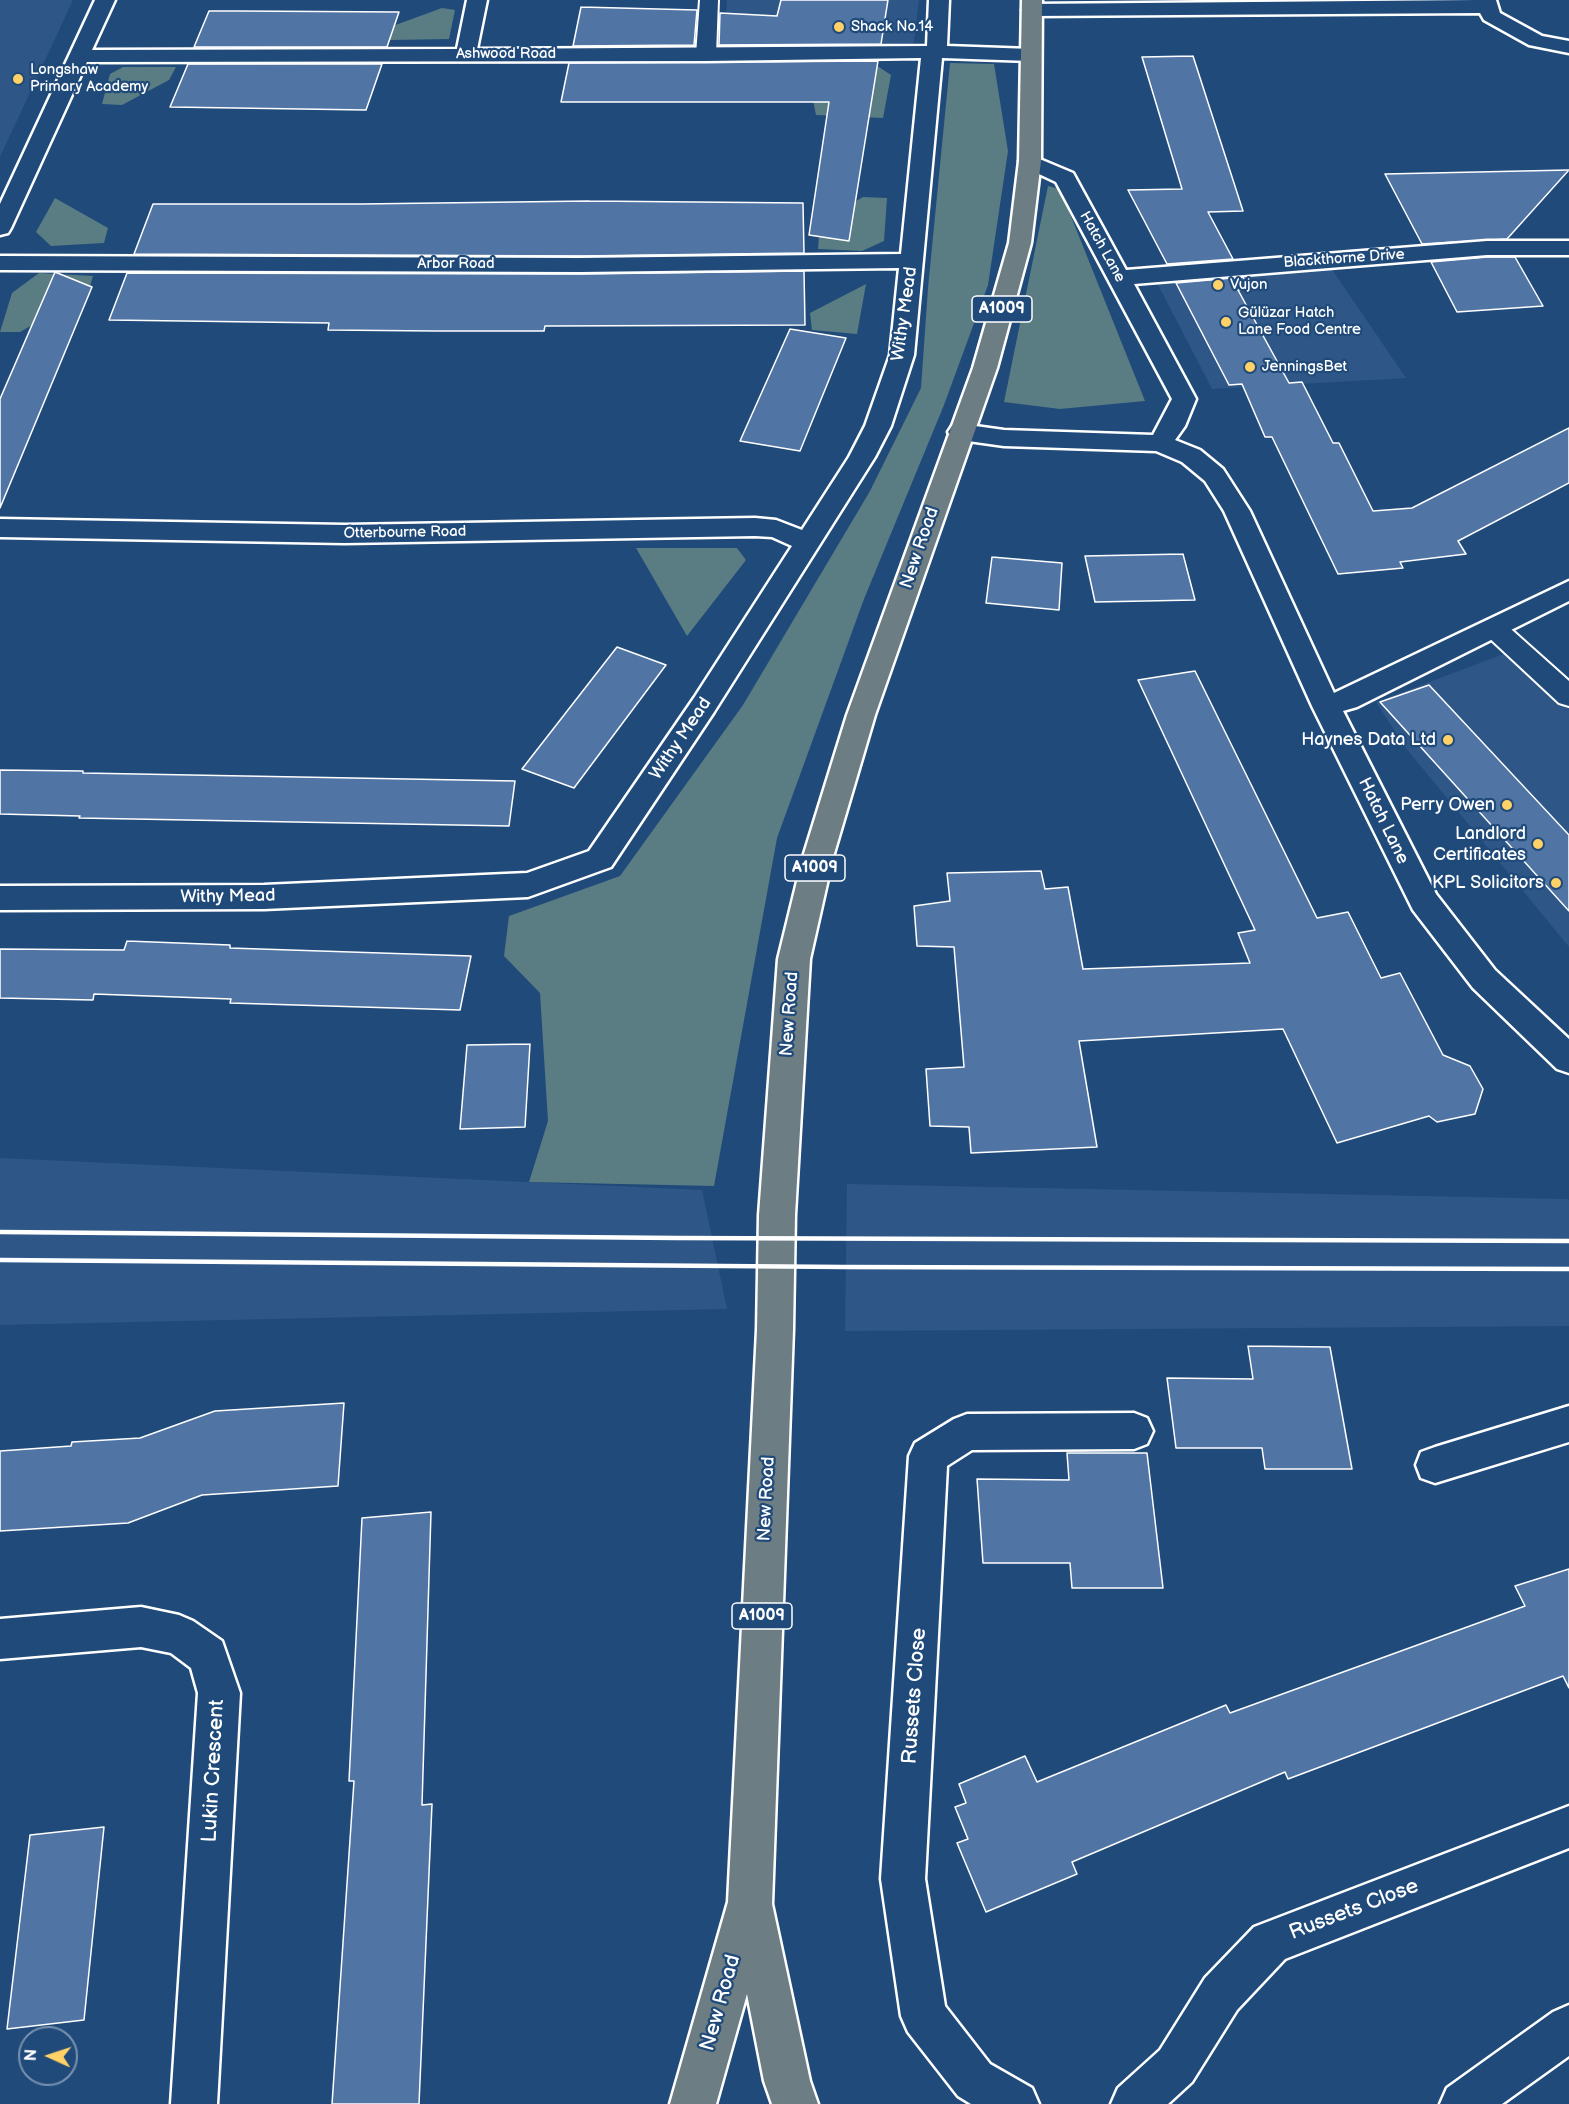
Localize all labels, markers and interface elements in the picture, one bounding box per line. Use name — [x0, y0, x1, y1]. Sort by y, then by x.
place label: Shack No.14 — [851, 18, 933, 36]
marker: Shack No.14 — [832, 20, 846, 34]
street label: Ashwood Road — [456, 45, 556, 63]
place label: Longshaw Primary Academy — [30, 61, 148, 96]
marker: Longshaw Primary Academy — [11, 72, 25, 86]
street label: Hatch Lane — [1075, 209, 1129, 285]
street label: Blackthorne Drive — [1283, 246, 1405, 272]
street label: Arbor Road — [417, 255, 495, 273]
street label: Withy Mead — [888, 265, 922, 363]
place label: Vujon — [1230, 276, 1268, 294]
marker: Vujon — [1211, 278, 1225, 292]
road number: A1009 — [972, 296, 1032, 322]
place label: Gülüzar Hatch Lane Food Centre — [1238, 304, 1361, 339]
marker: Gülüzar Hatch Lane Food Centre — [1219, 315, 1233, 329]
place label: JenningsBet — [1262, 358, 1347, 376]
marker: JenningsBet — [1243, 360, 1257, 374]
street label: New Road — [896, 504, 944, 592]
street label: Otterbourne Road — [343, 523, 467, 543]
street label: Withy Mead — [645, 694, 717, 784]
place label: Haynes Data Ltd — [1301, 729, 1436, 751]
marker: Haynes Data Ltd — [1441, 733, 1455, 747]
street label: Hatch Lane — [1353, 774, 1413, 868]
place label: Perry Owen — [1400, 794, 1495, 816]
marker: Perry Owen — [1500, 798, 1514, 812]
place label: Landlord Certificates — [1433, 823, 1526, 866]
marker: Landlord Certificates — [1531, 837, 1545, 851]
road number: A1009 — [785, 855, 845, 881]
place label: KPL Solicitors — [1432, 872, 1544, 894]
marker: KPL Solicitors — [1549, 876, 1563, 890]
street label: Withy Mead — [180, 885, 276, 909]
street label: New Road — [776, 971, 804, 1057]
street label: New Road — [754, 1456, 780, 1542]
road number: A1009 — [732, 1603, 792, 1629]
street label: Russets Close — [898, 1627, 932, 1765]
street label: Lukin Crescent — [198, 1699, 230, 1843]
street label: Russets Close — [1286, 1874, 1422, 1946]
street label: New Road — [695, 1952, 747, 2054]
north arrow — [18, 2026, 78, 2086]
text: N — [22, 2049, 41, 2062]

